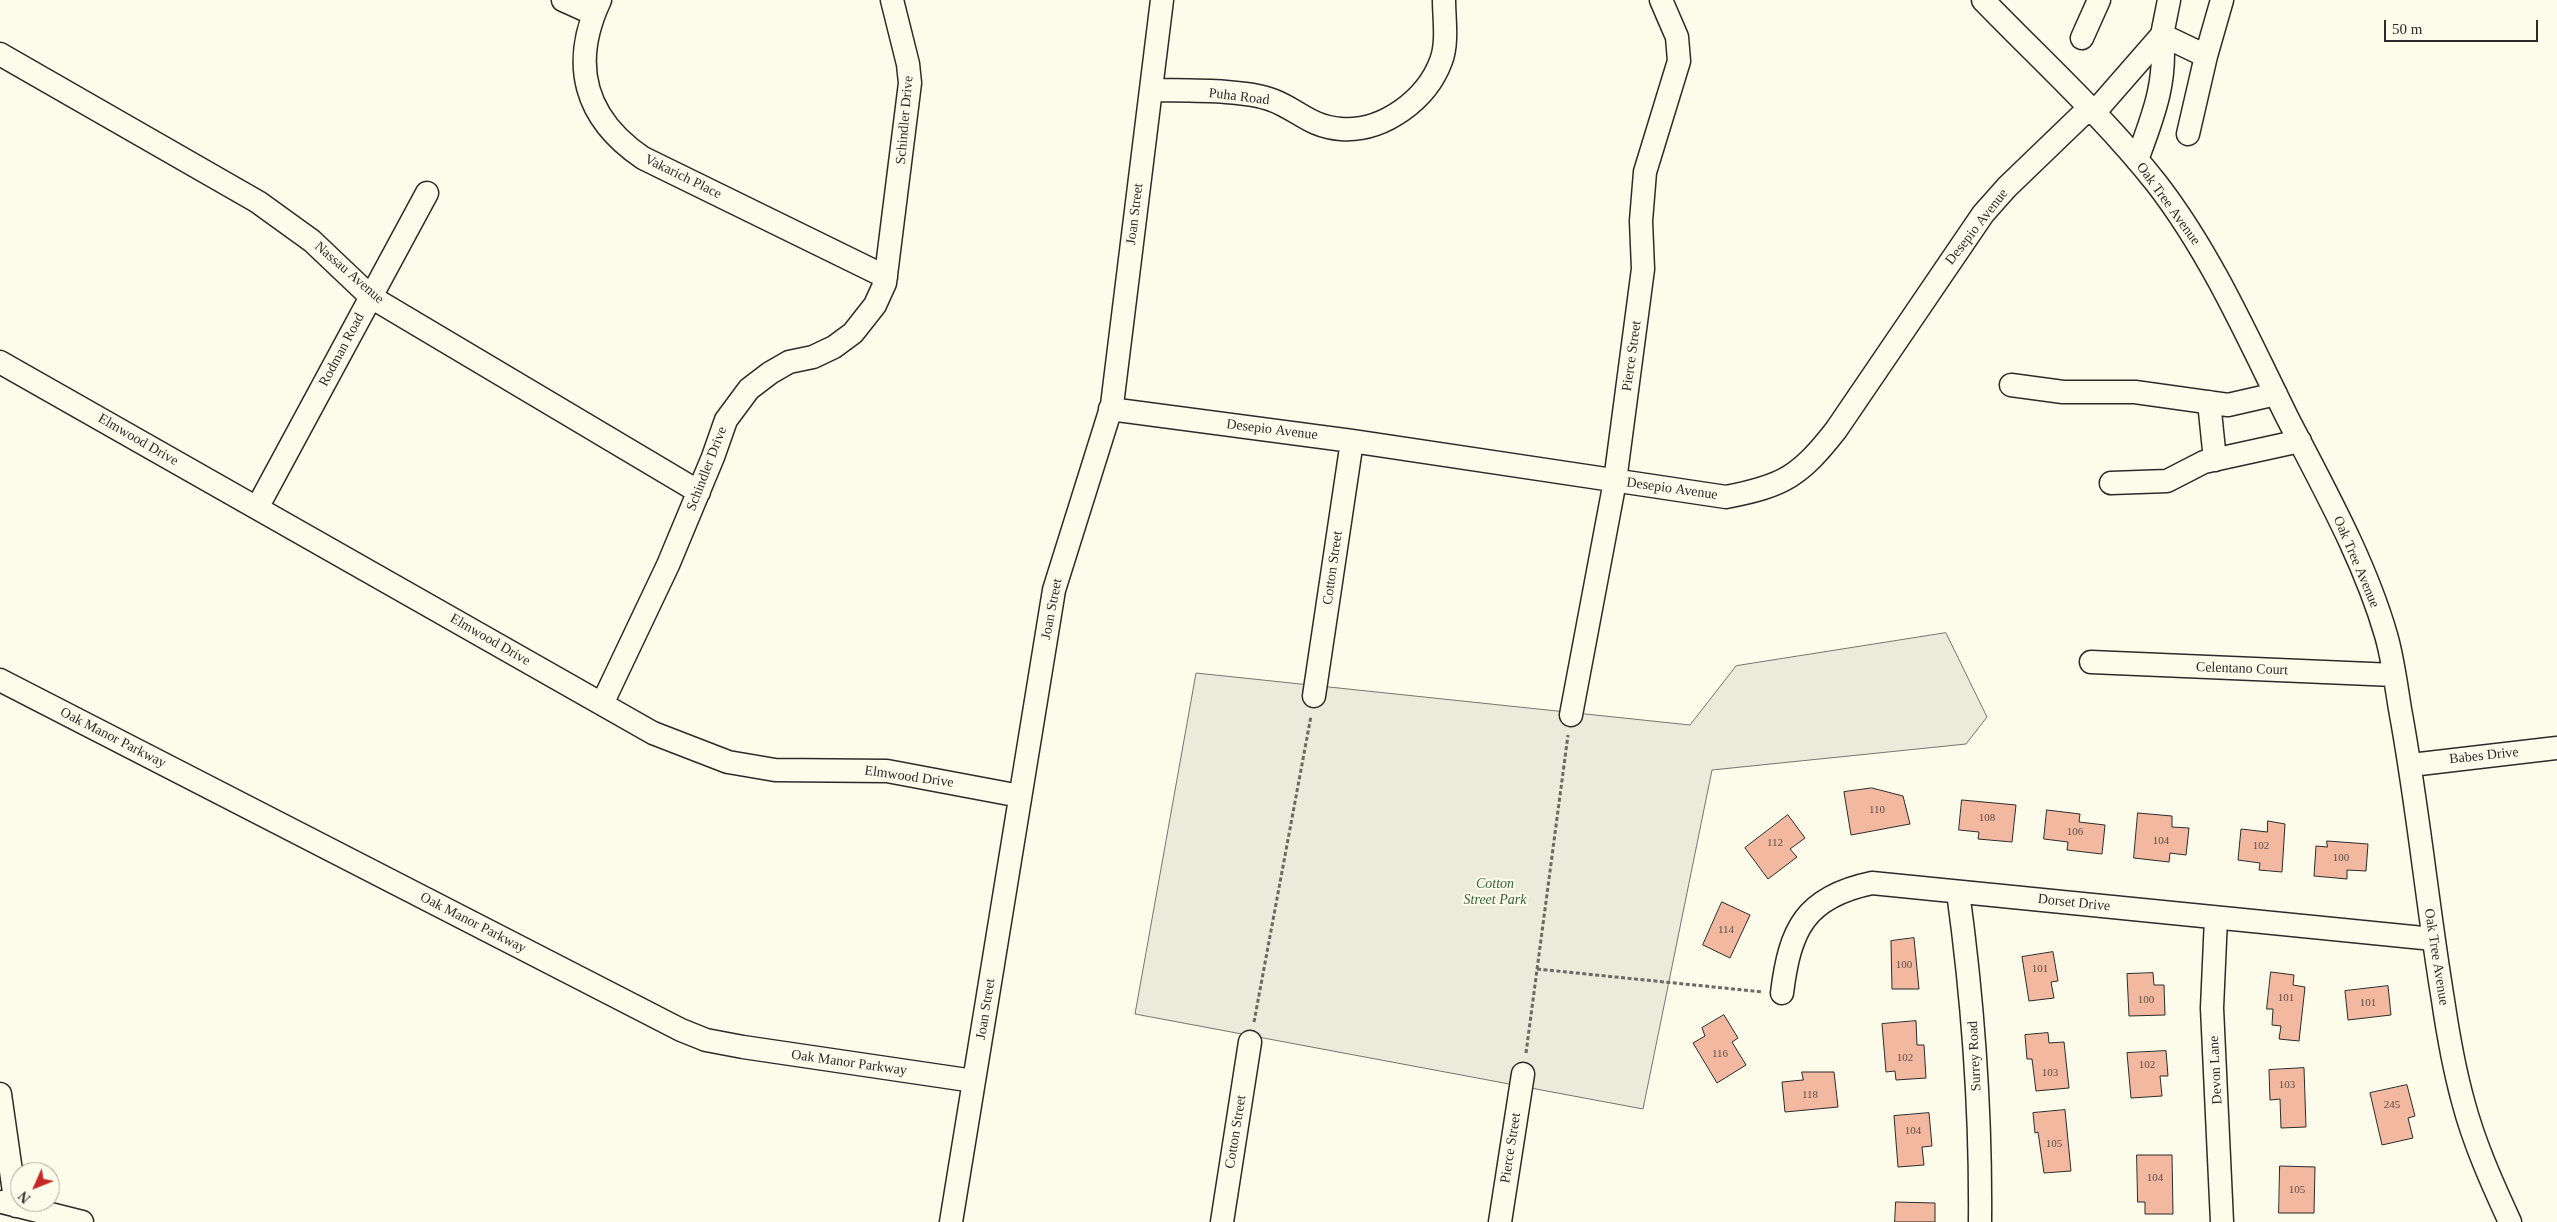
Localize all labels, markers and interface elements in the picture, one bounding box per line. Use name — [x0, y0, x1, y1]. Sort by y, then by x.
scale bar — [2387, 10, 2541, 42]
text: 50 m — [2392, 21, 2422, 37]
street label: Schindler Drive — [893, 75, 917, 165]
street label: Puha Road — [1208, 85, 1270, 109]
street label: Vakarich Place — [642, 151, 724, 203]
street label: Oak Tree Avenue — [2132, 159, 2204, 249]
street label: Joan Street — [1123, 182, 1147, 246]
street label: Desepio Avenue — [1942, 186, 2012, 268]
street label: Nassau Avenue — [311, 238, 387, 308]
street label: Rodman Road — [316, 311, 368, 389]
street label: Pierce Street — [1619, 320, 1645, 392]
street label: Elmwood Drive — [95, 410, 181, 470]
street label: Desepio Avenue — [1225, 416, 1319, 444]
street label: Schindler Drive — [683, 424, 731, 514]
street label: Desepio Avenue — [1625, 474, 1719, 504]
street label: Oak Tree Avenue — [2329, 514, 2383, 610]
street label: Cotton Street — [1320, 530, 1346, 606]
street label: Joan Street — [1038, 577, 1066, 641]
street label: Elmwood Drive — [447, 610, 533, 670]
street label: Celentano Court — [2196, 659, 2288, 679]
street label: Oak Manor Parkway — [57, 704, 169, 772]
street label: Babes Drive — [2449, 744, 2519, 768]
street label: Elmwood Drive — [863, 762, 955, 792]
house number: 110 — [1869, 803, 1885, 817]
house number: 108 — [1979, 811, 1995, 825]
house number: 106 — [2067, 825, 2083, 839]
house number: 104 — [2153, 834, 2169, 848]
house number: 112 — [1767, 836, 1783, 850]
house number: 102 — [2253, 839, 2269, 853]
house number: 100 — [2333, 851, 2349, 865]
park label: Cotton Street Park — [1464, 876, 1526, 909]
street label: Oak Manor Parkway — [417, 889, 529, 957]
street label: Dorset Drive — [2037, 891, 2111, 915]
street label: Oak Tree Avenue — [2420, 907, 2452, 1007]
house number: 114 — [1718, 923, 1734, 937]
house number: 100 — [1896, 958, 1912, 972]
house number: 101 — [2032, 962, 2048, 976]
street label: Joan Street — [973, 977, 999, 1041]
house number: 101 — [2278, 991, 2294, 1005]
house number: 100 — [2138, 993, 2154, 1007]
house number: 101 — [2360, 996, 2376, 1010]
street label: Surrey Road — [1965, 1020, 1985, 1092]
street label: Devon Lane — [2206, 1035, 2226, 1105]
street label: Oak Manor Parkway — [790, 1047, 908, 1079]
house number: 116 — [1712, 1047, 1728, 1061]
house number: 102 — [1897, 1051, 1913, 1065]
house number: 102 — [2139, 1058, 2155, 1072]
house number: 103 — [2042, 1066, 2058, 1080]
house number: 103 — [2279, 1078, 2295, 1092]
house number: 118 — [1802, 1088, 1818, 1102]
street label: Cotton Street — [1222, 1094, 1250, 1170]
house number: 245 — [2384, 1098, 2400, 1112]
street label: Pierce Street — [1497, 1112, 1525, 1184]
house number: 104 — [1905, 1124, 1921, 1138]
house number: 105 — [2046, 1137, 2062, 1151]
north arrow — [10, 1162, 60, 1212]
house number: 104 — [2147, 1171, 2163, 1185]
house number: 105 — [2289, 1183, 2305, 1197]
text: N — [16, 1188, 33, 1206]

